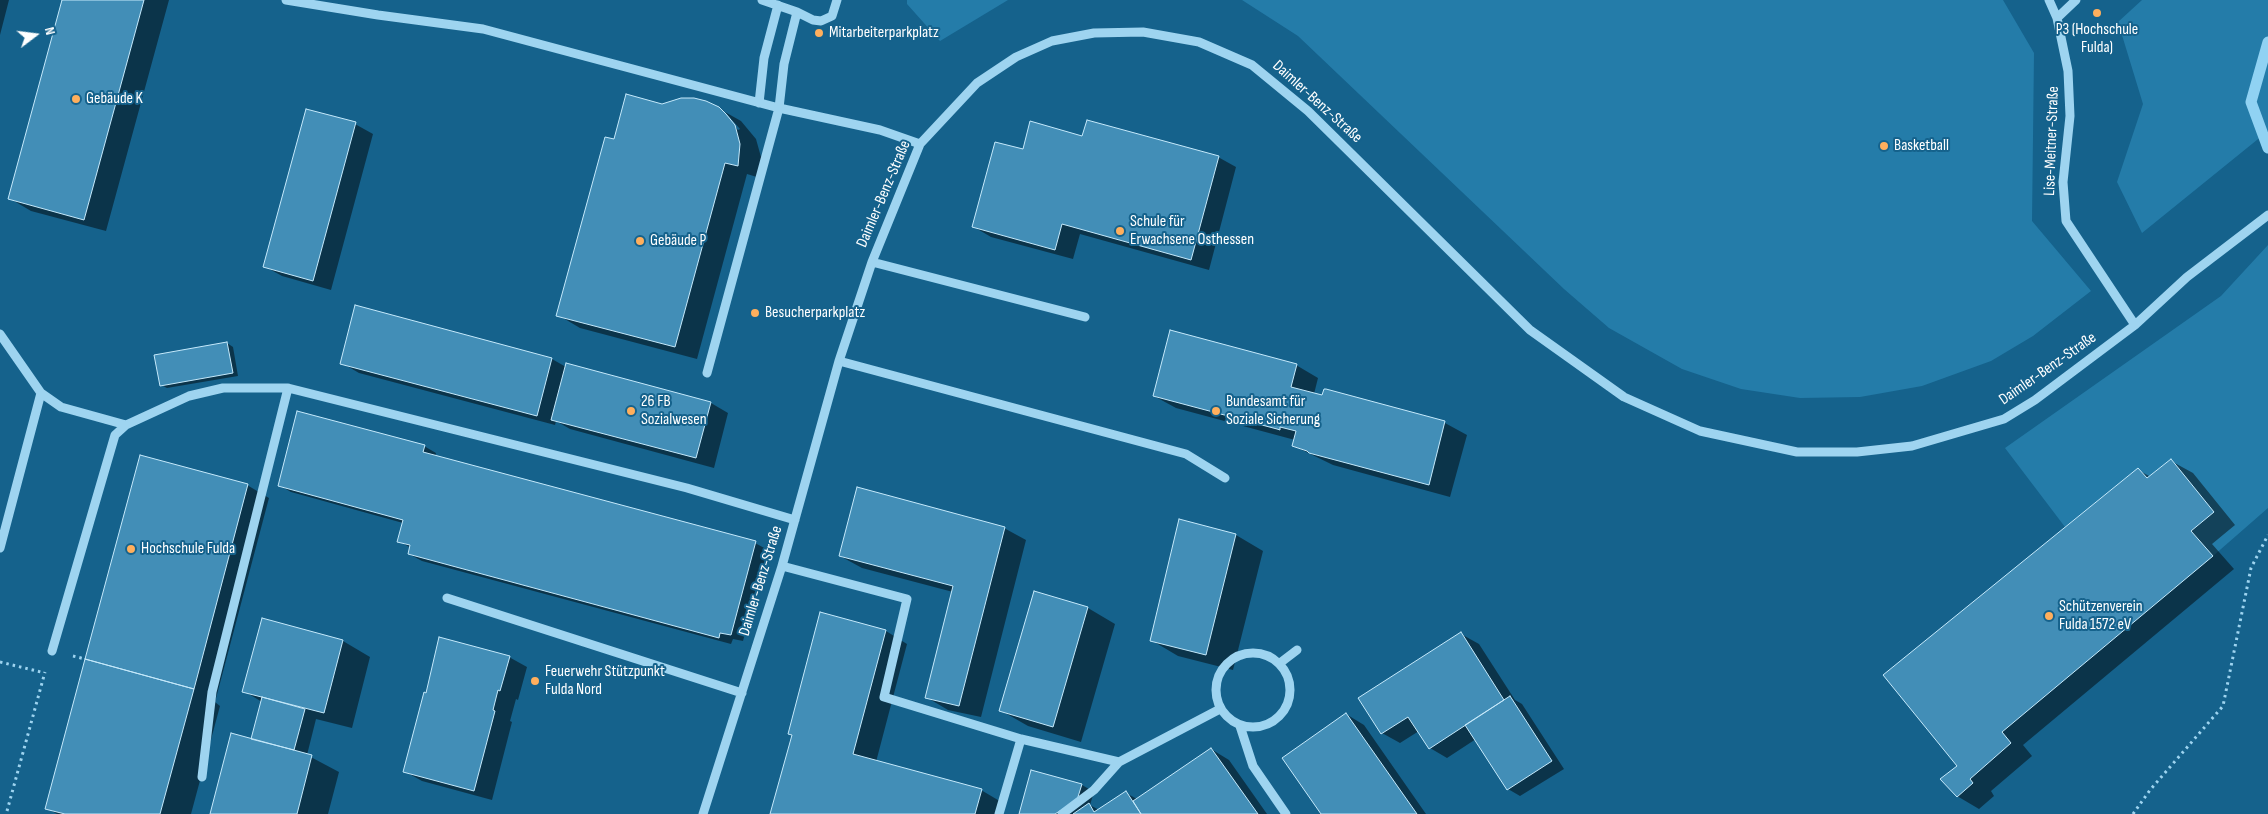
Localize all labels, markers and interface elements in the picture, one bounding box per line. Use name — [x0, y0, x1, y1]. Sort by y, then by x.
marker: P3 (Hochschule Fulda) — [2091, 7, 2103, 19]
north arrow — [10, 10, 60, 60]
place label: P3 (Hochschule Fulda) — [2056, 20, 2138, 58]
place label: Mitarbeiterparkplatz — [829, 23, 939, 43]
text: N — [41, 25, 59, 37]
marker: Mitarbeiterparkplatz — [813, 27, 825, 39]
street label: Daimler-Benz-Straße — [1268, 57, 1366, 147]
street label: Lise-Meitner-Straße — [2040, 86, 2064, 196]
place label: Gebäude K — [86, 89, 143, 109]
marker: Gebäude K — [70, 93, 82, 105]
place label: Basketball — [1894, 136, 1949, 156]
street label: Daimler-Benz-Straße — [853, 138, 915, 250]
marker: Basketball — [1878, 140, 1890, 152]
place label: Schule für Erwachsene Osthessen — [1130, 212, 1254, 250]
marker: Schule für Erwachsene Osthessen — [1114, 225, 1126, 237]
place label: Gebäude P — [650, 231, 706, 251]
marker: Gebäude P — [634, 235, 646, 247]
place label: Besucherparkplatz — [765, 303, 865, 323]
marker: Besucherparkplatz — [749, 307, 761, 319]
street label: Daimler-Benz-Straße — [1996, 328, 2100, 410]
place label: 26 FB Sozialwesen — [641, 392, 707, 430]
place label: Bundesamt für Soziale Sicherung — [1226, 392, 1320, 430]
marker: 26 FB Sozialwesen — [625, 405, 637, 417]
marker: Bundesamt für Soziale Sicherung — [1210, 405, 1222, 417]
street label: Daimler-Benz-Straße — [735, 524, 787, 638]
place label: Hochschule Fulda — [141, 539, 235, 559]
marker: Hochschule Fulda — [125, 543, 137, 555]
place label: Schützenverein Fulda 1572 eV — [2059, 597, 2143, 635]
marker: Schützenverein Fulda 1572 eV — [2043, 610, 2055, 622]
place label: Feuerwehr Stützpunkt Fulda Nord — [545, 662, 665, 700]
marker: Feuerwehr Stützpunkt Fulda Nord — [529, 675, 541, 687]

